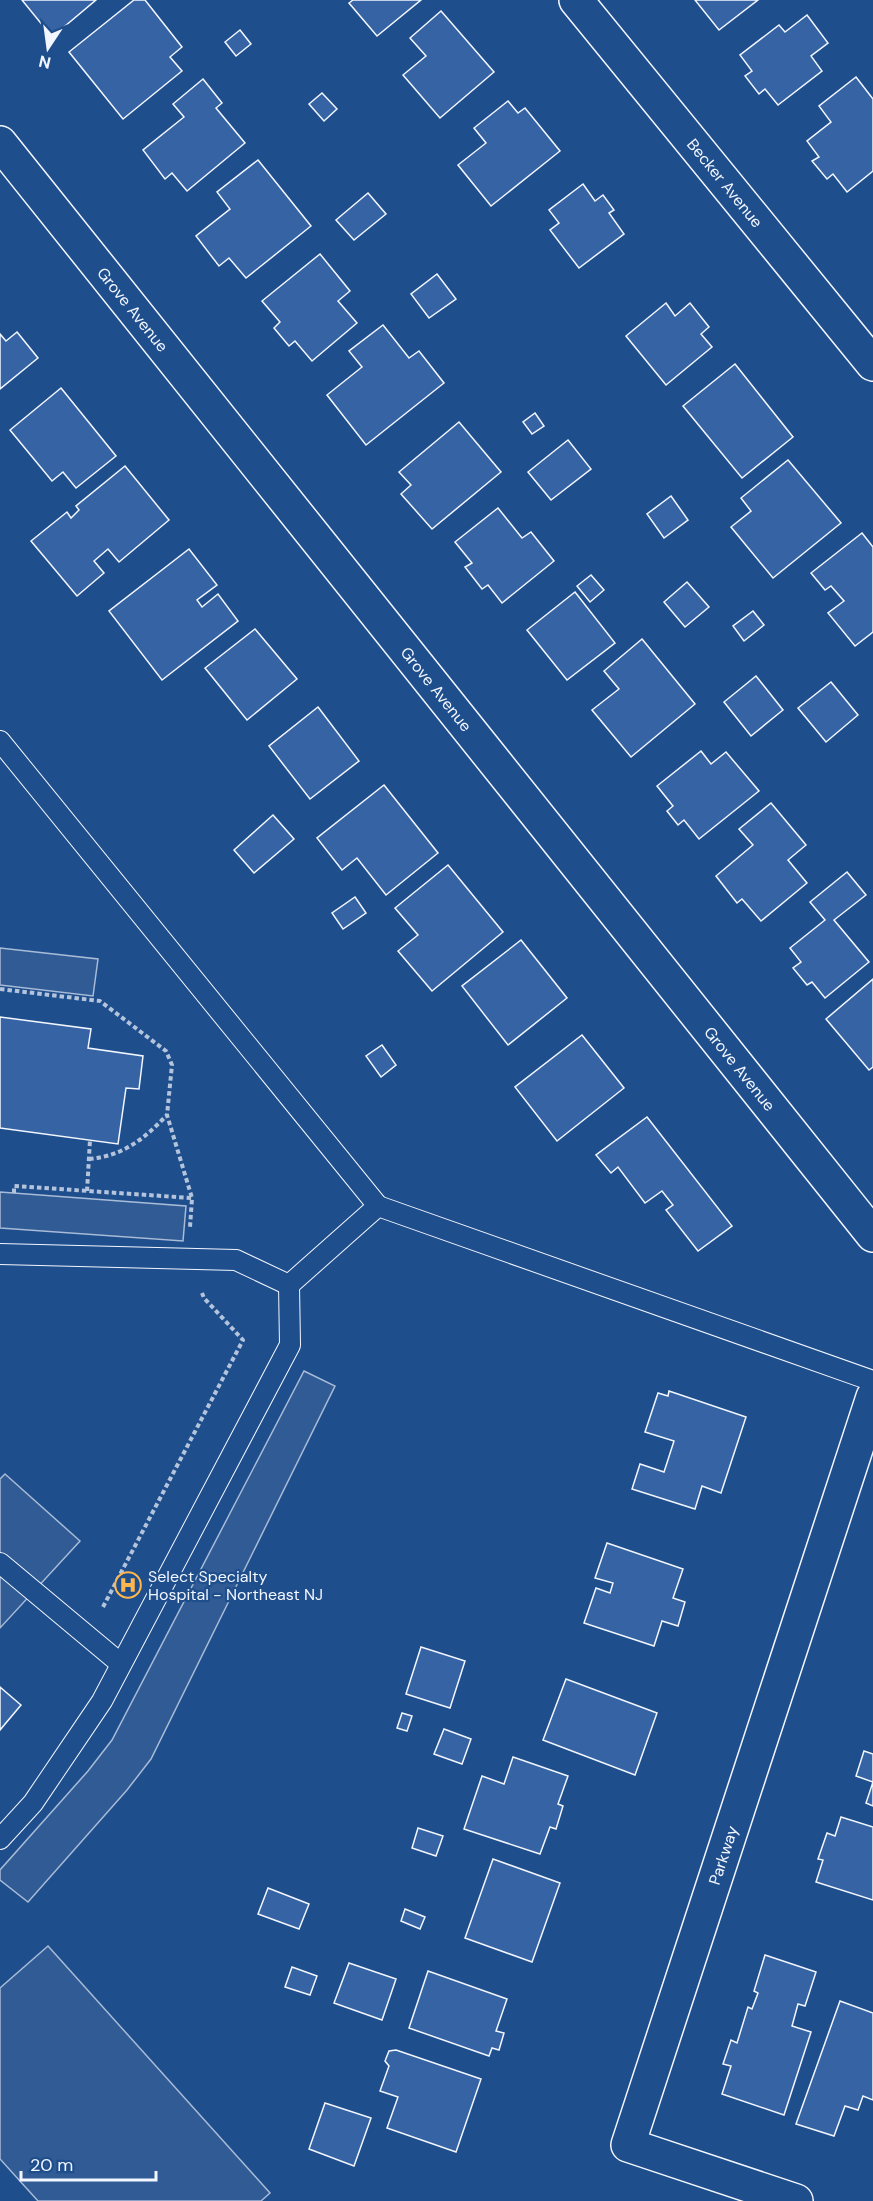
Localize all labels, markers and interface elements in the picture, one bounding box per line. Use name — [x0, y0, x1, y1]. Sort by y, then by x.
north arrow — [18, 18, 78, 78]
text: N — [37, 51, 53, 74]
street label: Becker Avenue — [682, 134, 767, 232]
street label: Grove Avenue — [92, 263, 173, 356]
street label: Grove Avenue — [396, 643, 476, 736]
street label: Grove Avenue — [699, 1022, 780, 1116]
place label: Select Specialty Hospital - Northeast NJ — [148, 1566, 323, 1605]
hospital icon: Select Specialty Hospital - Northeast NJ — [113, 1570, 143, 1600]
street label: Parkway — [704, 1823, 743, 1888]
scale bar — [21, 2144, 156, 2182]
text: 20 m — [30, 2153, 73, 2177]

